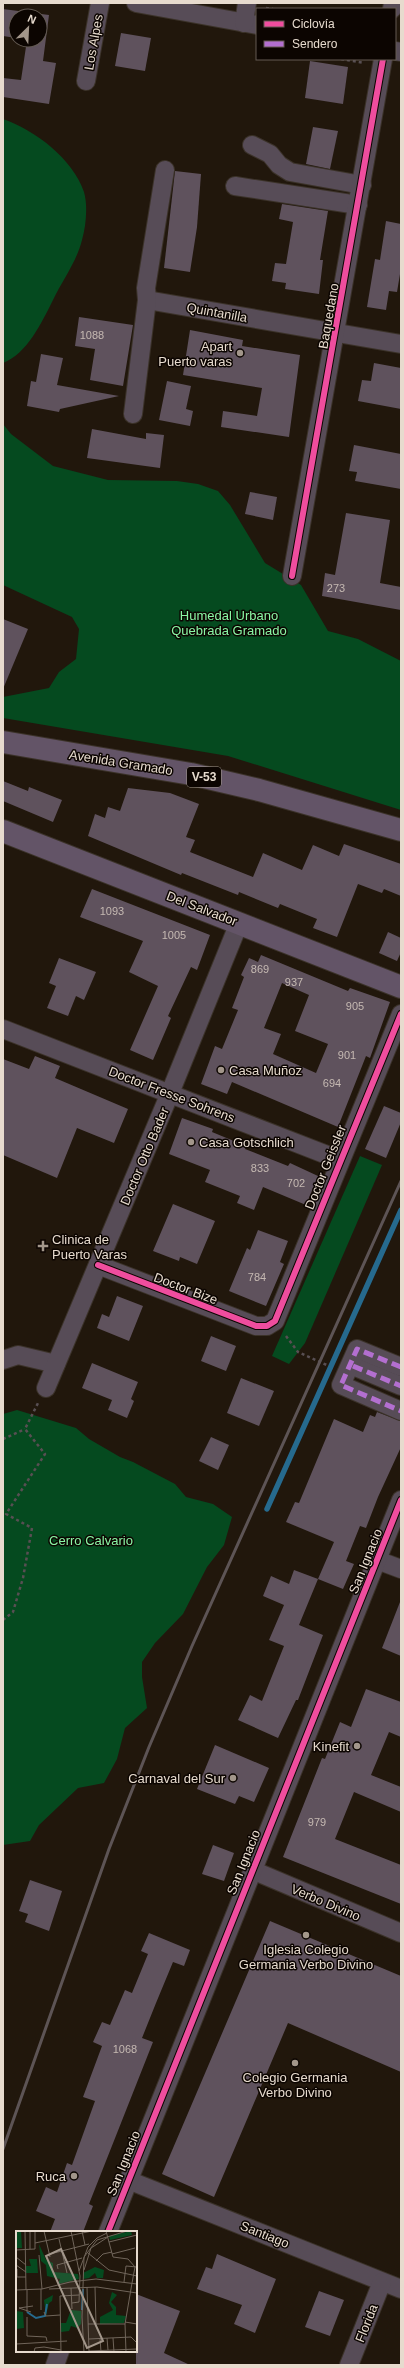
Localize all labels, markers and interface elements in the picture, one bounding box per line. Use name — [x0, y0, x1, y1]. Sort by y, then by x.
north arrow — [8, 8, 48, 48]
legend — [256, 8, 396, 60]
text: N — [26, 12, 38, 26]
street label: Los Alpes — [81, 13, 106, 71]
text: Ciclovía — [292, 17, 335, 31]
text: Sendero — [292, 37, 338, 51]
street label: Baquedano — [315, 282, 342, 350]
street label: Quintanilla — [185, 300, 249, 325]
house number: 1088 — [80, 329, 104, 341]
place label: Apart Puerto varas — [158, 339, 232, 369]
marker: Apart Puerto varas — [235, 348, 245, 358]
house number: 273 — [327, 582, 345, 594]
park label: Humedal Urbano Quebrada Gramado — [171, 608, 287, 638]
street label: Avenida Gramado — [68, 747, 174, 778]
road number: V-53 — [187, 767, 221, 787]
street label: Del Salvador — [164, 888, 240, 929]
house number: 1093 — [100, 905, 124, 917]
house number: 1005 — [162, 929, 186, 941]
house number: 869 — [251, 963, 269, 975]
house number: 937 — [285, 976, 303, 988]
house number: 905 — [346, 1000, 364, 1012]
house number: 901 — [338, 1049, 356, 1061]
place label: Casa Muñoz — [229, 1063, 302, 1078]
street label: Doctor Fresse Sohrens — [107, 1064, 237, 1126]
marker: Casa Muñoz — [216, 1065, 226, 1075]
house number: 694 — [323, 1077, 341, 1089]
street label: Doctor Otto Bader — [117, 1104, 172, 1207]
street label: Doctor Geissler — [302, 1122, 349, 1212]
place label: Casa Gotschlich — [199, 1135, 294, 1150]
marker: Casa Gotschlich — [186, 1137, 196, 1147]
house number: 833 — [251, 1162, 269, 1174]
house number: 702 — [287, 1177, 305, 1189]
place label: Clinica de Puerto Varas — [52, 1232, 127, 1262]
marker: Clinica de Puerto Varas — [37, 1240, 49, 1252]
street label: Doctor Bize — [152, 1269, 220, 1308]
house number: 784 — [248, 1271, 266, 1283]
street label: San Ignacio — [346, 1527, 385, 1596]
park label: Cerro Calvario — [49, 1533, 133, 1548]
place label: Kinefit — [313, 1739, 349, 1754]
marker: Kinefit — [352, 1741, 362, 1751]
place label: Carnaval del Sur — [128, 1771, 226, 1786]
marker: Carnaval del Sur — [228, 1773, 238, 1783]
house number: 979 — [308, 1816, 326, 1828]
street label: San Ignacio — [224, 1828, 263, 1897]
street label: Verbo Divino — [289, 1881, 363, 1924]
marker: Iglesia Colegio Germania Verbo Divino — [301, 1930, 311, 1940]
place label: Iglesia Colegio Germania Verbo Divino — [239, 1942, 373, 1972]
house number: 1068 — [113, 2043, 137, 2055]
marker: Colegio Germania Verbo Divino — [290, 2058, 300, 2068]
place label: Colegio Germania Verbo Divino — [243, 2070, 348, 2100]
street label: San Ignacio — [104, 2129, 143, 2198]
place label: Ruca — [36, 2169, 67, 2184]
marker: Ruca — [69, 2171, 79, 2181]
street label: Santiago — [238, 2218, 291, 2251]
inset map — [16, 2231, 137, 2352]
street label: Florida — [352, 2301, 381, 2344]

